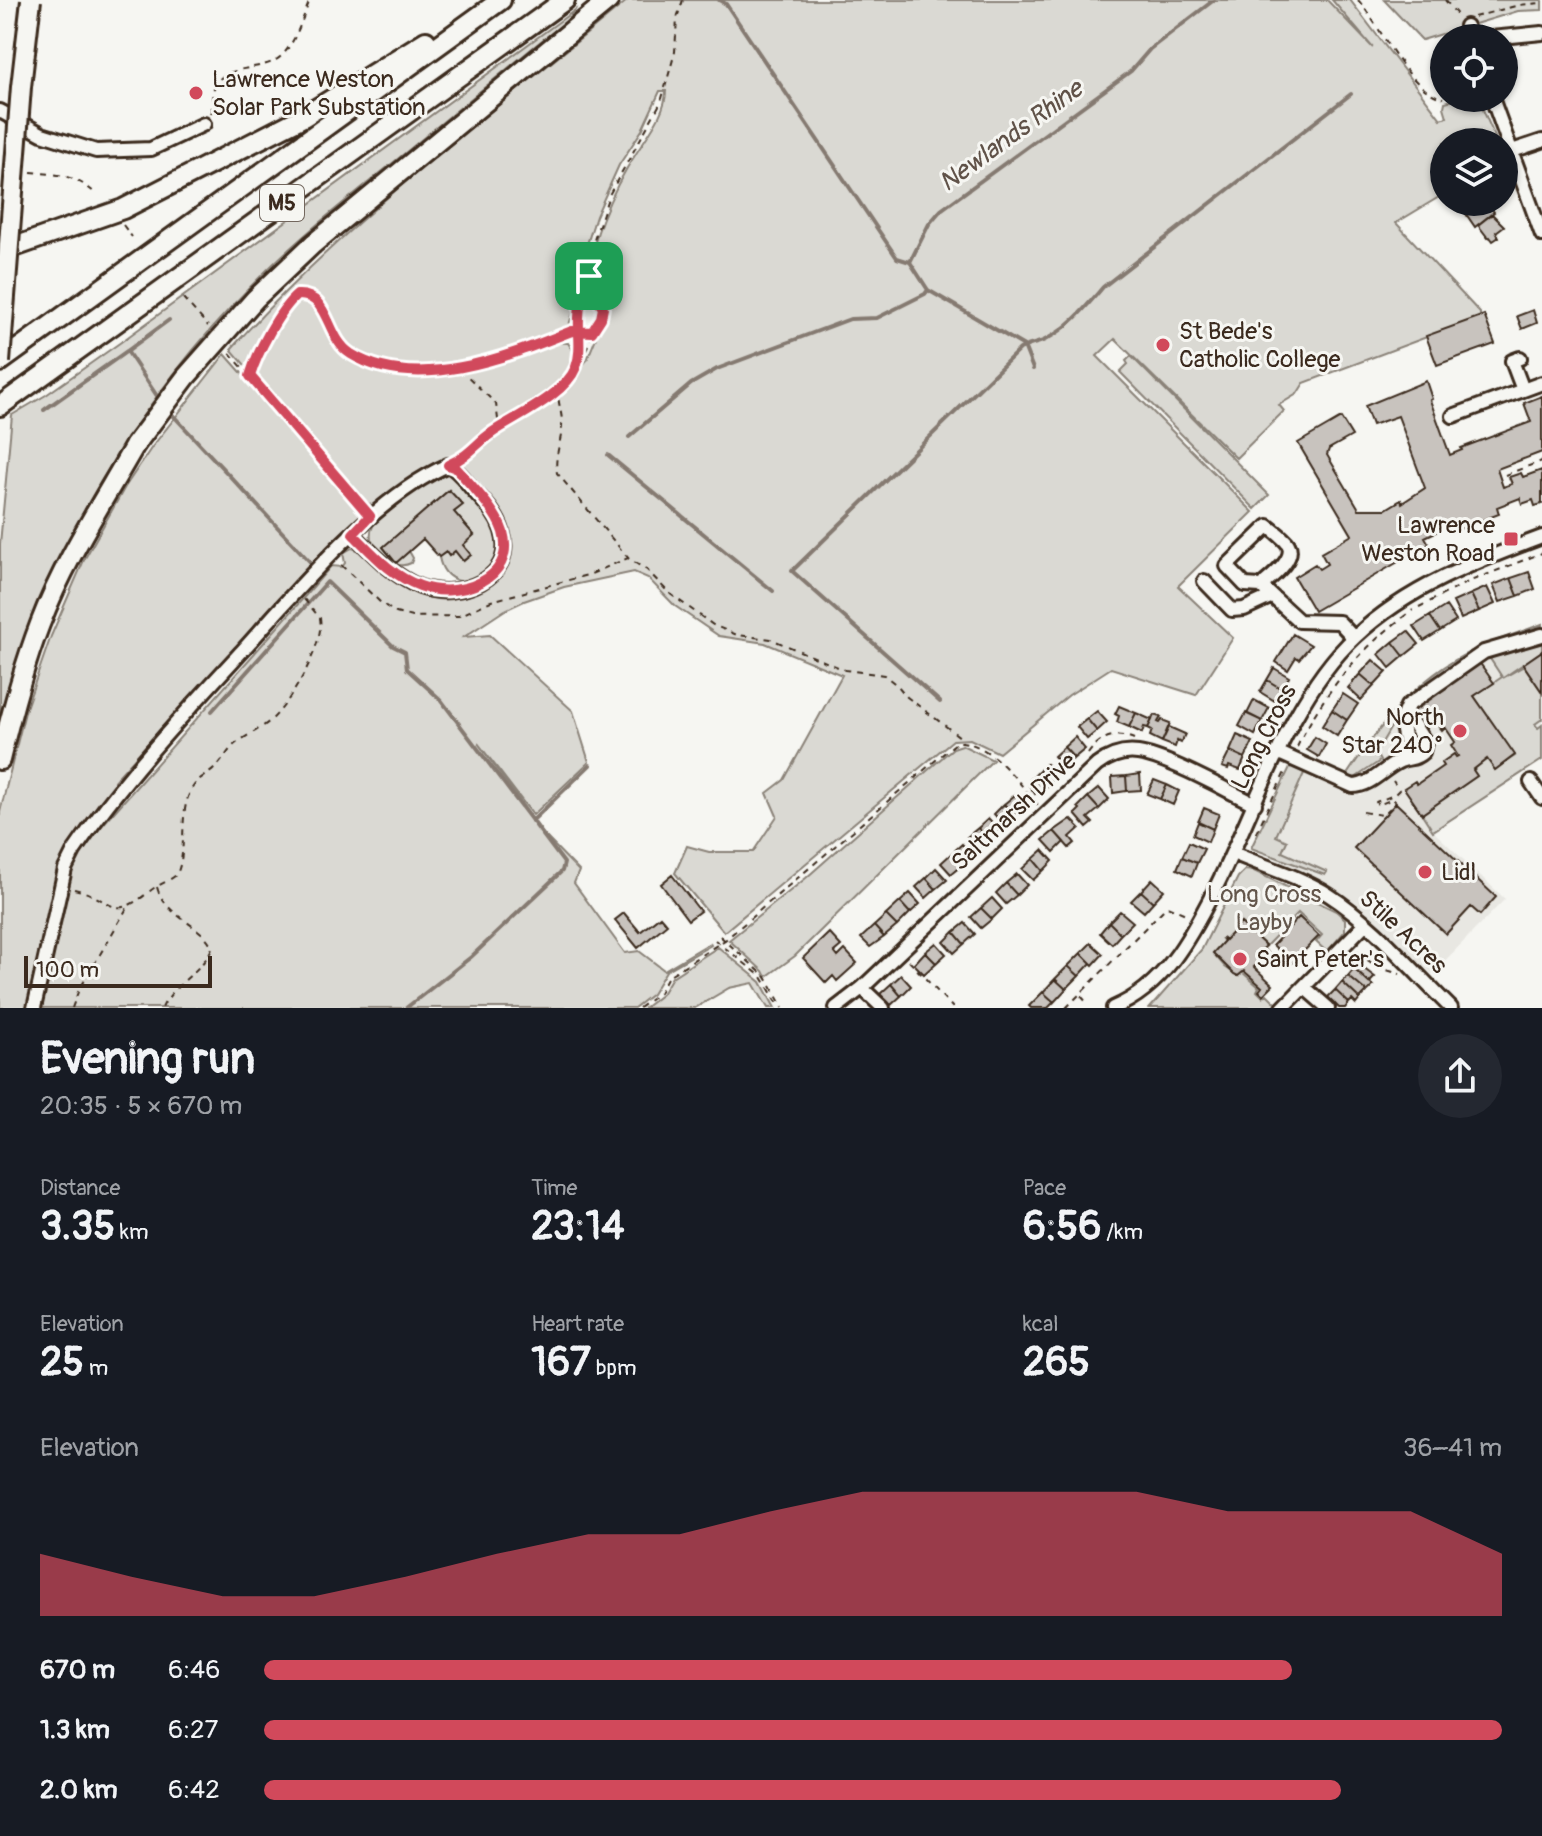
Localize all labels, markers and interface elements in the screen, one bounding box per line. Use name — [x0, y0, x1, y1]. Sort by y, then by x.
map controls — [1430, 24, 1518, 216]
button: locate — [1430, 24, 1518, 112]
place label: Lawrence Weston Solar Park Substation — [212, 65, 426, 122]
water label: Newlands Rhine — [933, 72, 1091, 199]
marker: Lawrence Weston Solar Park Substation — [187, 84, 205, 102]
button: layers — [1430, 128, 1518, 216]
road number: M5 — [260, 185, 304, 221]
pin — [555, 242, 623, 310]
icon: arrive — [567, 254, 611, 298]
place label: St Bede's Catholic College — [1179, 317, 1340, 374]
marker: St Bede's Catholic College — [1154, 336, 1172, 354]
place label: Lawrence Weston Road — [1361, 511, 1495, 568]
marker: Lawrence Weston Road — [1502, 530, 1520, 548]
street label: Long Cross — [1225, 679, 1303, 795]
place label: North Star 240° — [1341, 703, 1444, 760]
marker: North Star 240° — [1451, 722, 1469, 740]
street label: Saltmarsh Drive — [946, 747, 1083, 877]
place label: Lidl — [1441, 858, 1476, 887]
marker: Lidl — [1416, 863, 1434, 881]
park label: Long Cross Layby — [1207, 880, 1321, 937]
street label: Stile Acres — [1353, 884, 1453, 980]
place label: Saint Peter's — [1256, 945, 1384, 974]
marker: Saint Peter's — [1231, 950, 1249, 968]
scale bar — [24, 952, 212, 988]
text: 100 m — [36, 956, 99, 984]
text: Evening run — [40, 1032, 255, 1087]
button: share — [1418, 1034, 1502, 1118]
text: 20:35 · 5 × 670 m — [40, 1090, 242, 1122]
text: Distance — [40, 1174, 120, 1202]
text: Time — [531, 1174, 577, 1202]
text: Pace — [1023, 1174, 1066, 1202]
text: 3.35 — [40, 1202, 115, 1251]
text: 23:14 — [531, 1202, 624, 1251]
text: 6:56 — [1023, 1202, 1102, 1251]
text: km — [115, 1218, 149, 1246]
text: /km — [1102, 1218, 1143, 1246]
text: Elevation — [40, 1310, 124, 1338]
text: Heart rate — [531, 1310, 624, 1338]
text: kcal — [1023, 1310, 1058, 1338]
text: 25 — [40, 1338, 84, 1387]
text: 167 — [531, 1338, 591, 1387]
text: 265 — [1023, 1338, 1090, 1387]
text: m — [84, 1354, 108, 1382]
text: bpm — [591, 1354, 637, 1382]
text: Elevation — [40, 1432, 139, 1464]
text: 36–41 m — [1403, 1432, 1502, 1464]
text: 670 m — [40, 1654, 115, 1686]
text: 6:46 — [168, 1654, 220, 1686]
text: 1.3 km — [40, 1714, 110, 1746]
text: 6:27 — [168, 1714, 218, 1746]
text: 2.0 km — [40, 1774, 118, 1806]
text: 6:42 — [168, 1774, 220, 1806]

